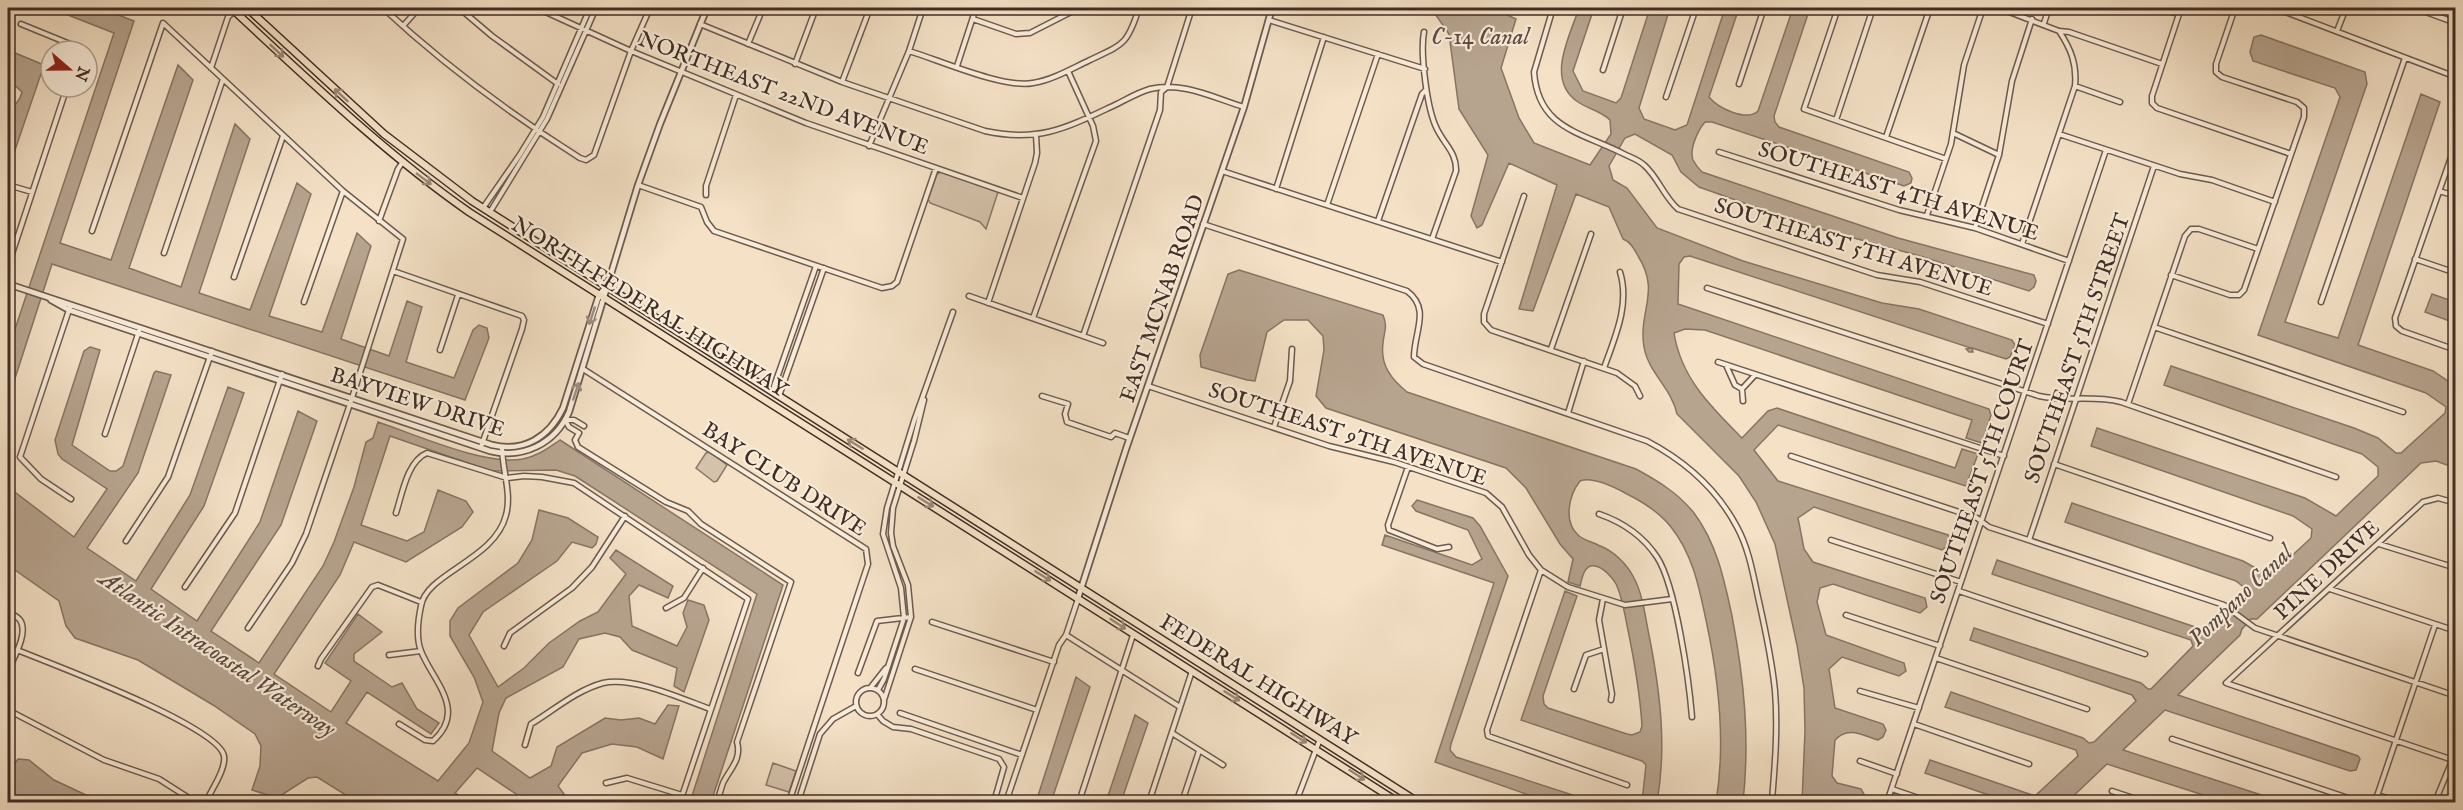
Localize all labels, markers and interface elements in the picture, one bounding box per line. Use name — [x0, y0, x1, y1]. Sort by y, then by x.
water label: C-14 Canal — [1431, 22, 1531, 53]
street label: NORTHEAST 22ND AVENUE — [634, 25, 932, 162]
north arrow — [39, 39, 99, 99]
one-way arrow — [270, 43, 285, 58]
text: N — [69, 63, 93, 84]
one-way arrow — [333, 88, 348, 102]
street label: SOUTHEAST 4TH AVENUE — [1755, 136, 2042, 248]
one-way arrow — [416, 173, 432, 186]
street label: EAST MCNAB ROAD — [1114, 191, 1212, 406]
street label: SOUTHEAST 5TH AVENUE — [1711, 192, 1996, 304]
street label: SOUTHEAST 5TH STREET — [2019, 210, 2137, 487]
street label: NORTH FEDERAL HIGHWAY — [506, 211, 793, 405]
one-way arrow — [586, 306, 597, 325]
street label: SOUTHEAST 5TH COURT — [1924, 336, 2041, 607]
street label: BAYVIEW DRIVE — [327, 361, 508, 444]
street label: SOUTHEAST 9TH AVENUE — [1205, 377, 1490, 493]
one-way arrow — [571, 382, 582, 401]
street label: BAY CLUB DRIVE — [696, 416, 872, 543]
one-way arrow — [847, 437, 864, 449]
one-way arrow — [917, 496, 934, 508]
street label: PINE DRIVE — [2269, 514, 2386, 627]
water label: Pompano Canal — [2182, 537, 2302, 654]
water label: Atlantic Intracoastal Waterway — [90, 562, 342, 746]
one-way arrow — [1034, 571, 1051, 583]
street label: FEDERAL HIGHWAY — [1154, 609, 1363, 753]
one-way arrow — [1109, 618, 1126, 630]
one-way arrow — [1223, 690, 1240, 702]
one-way arrow — [1290, 733, 1307, 745]
one-way arrow — [1348, 770, 1365, 782]

